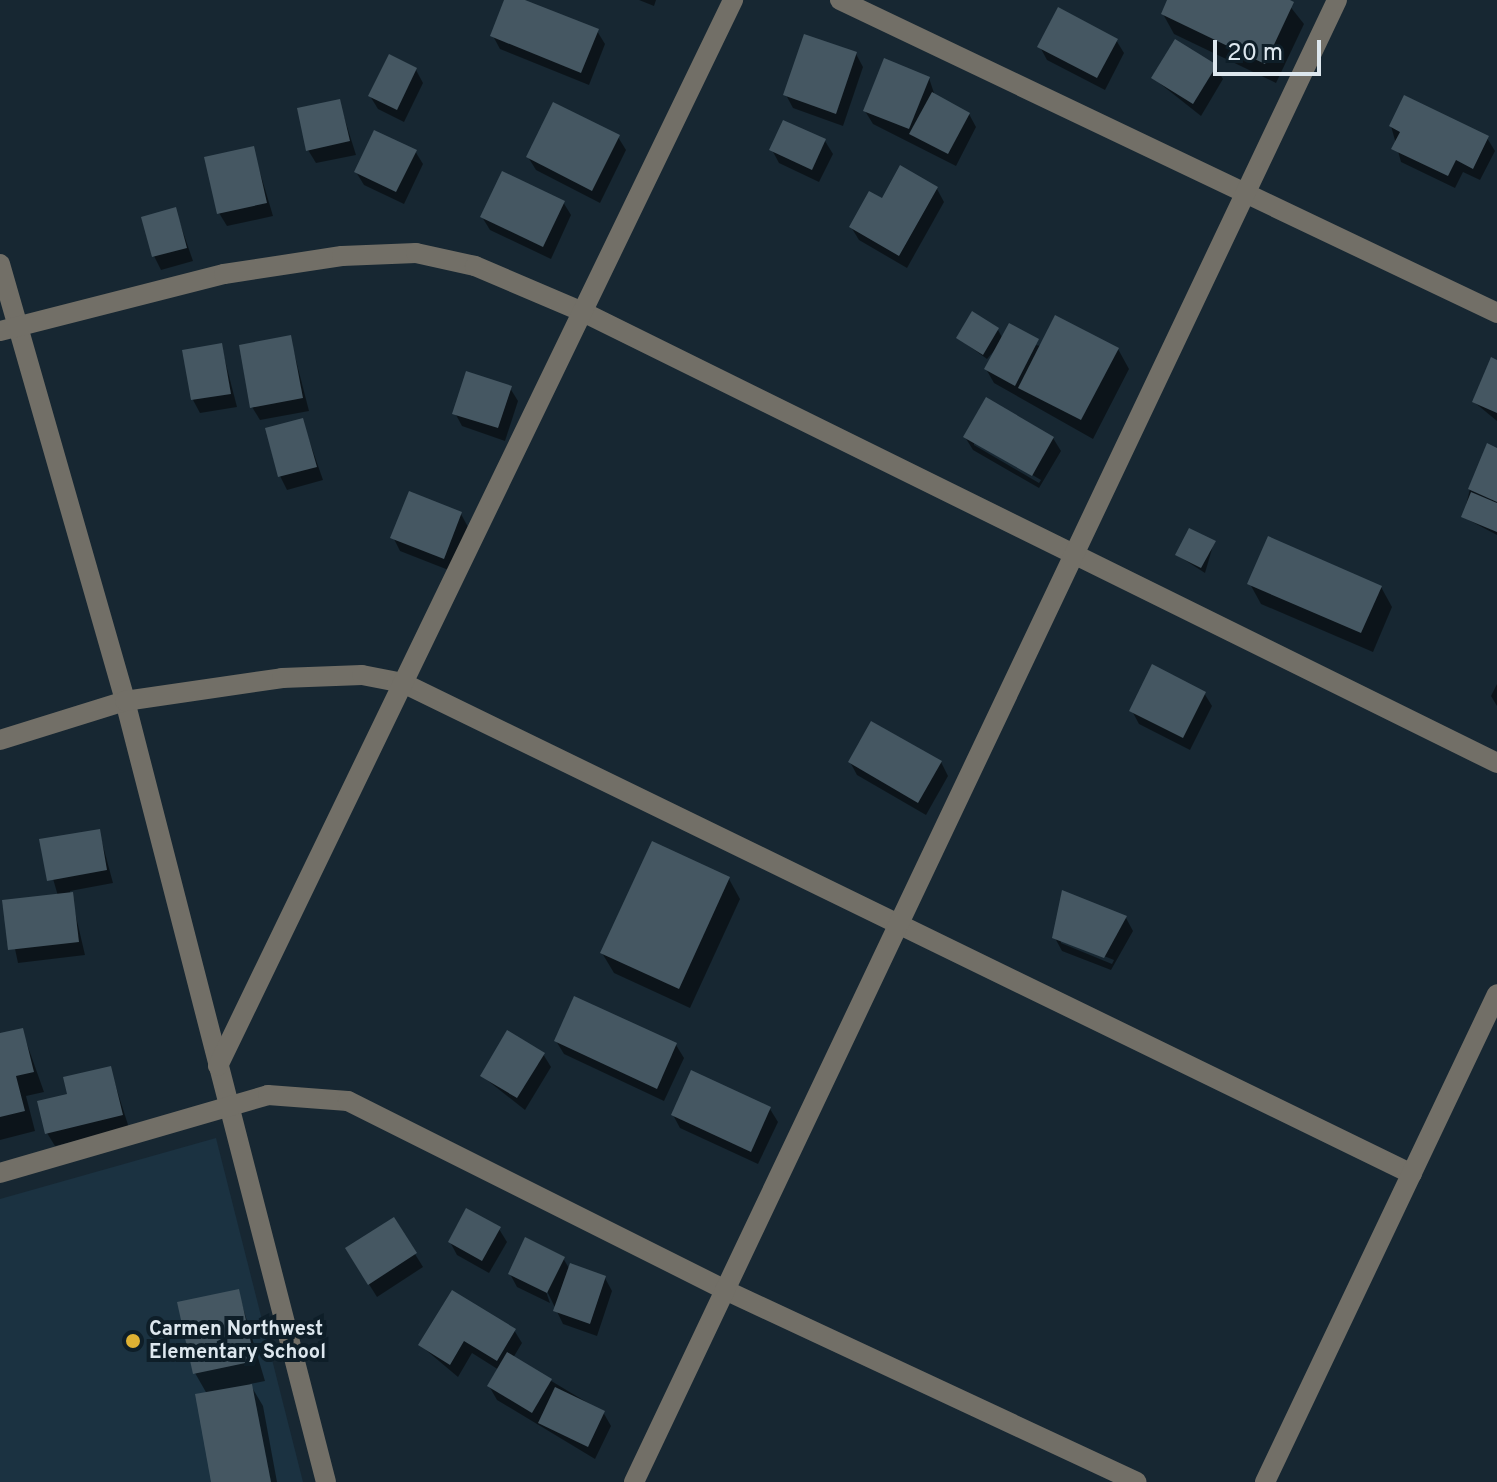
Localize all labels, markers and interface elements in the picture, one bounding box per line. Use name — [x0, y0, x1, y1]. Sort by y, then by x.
scale bar — [1217, 24, 1325, 74]
text: 20 m — [1227, 39, 1283, 69]
place label: Carmen Northwest Elementary School — [149, 1318, 326, 1365]
marker: Carmen Northwest Elementary School — [124, 1332, 142, 1350]

